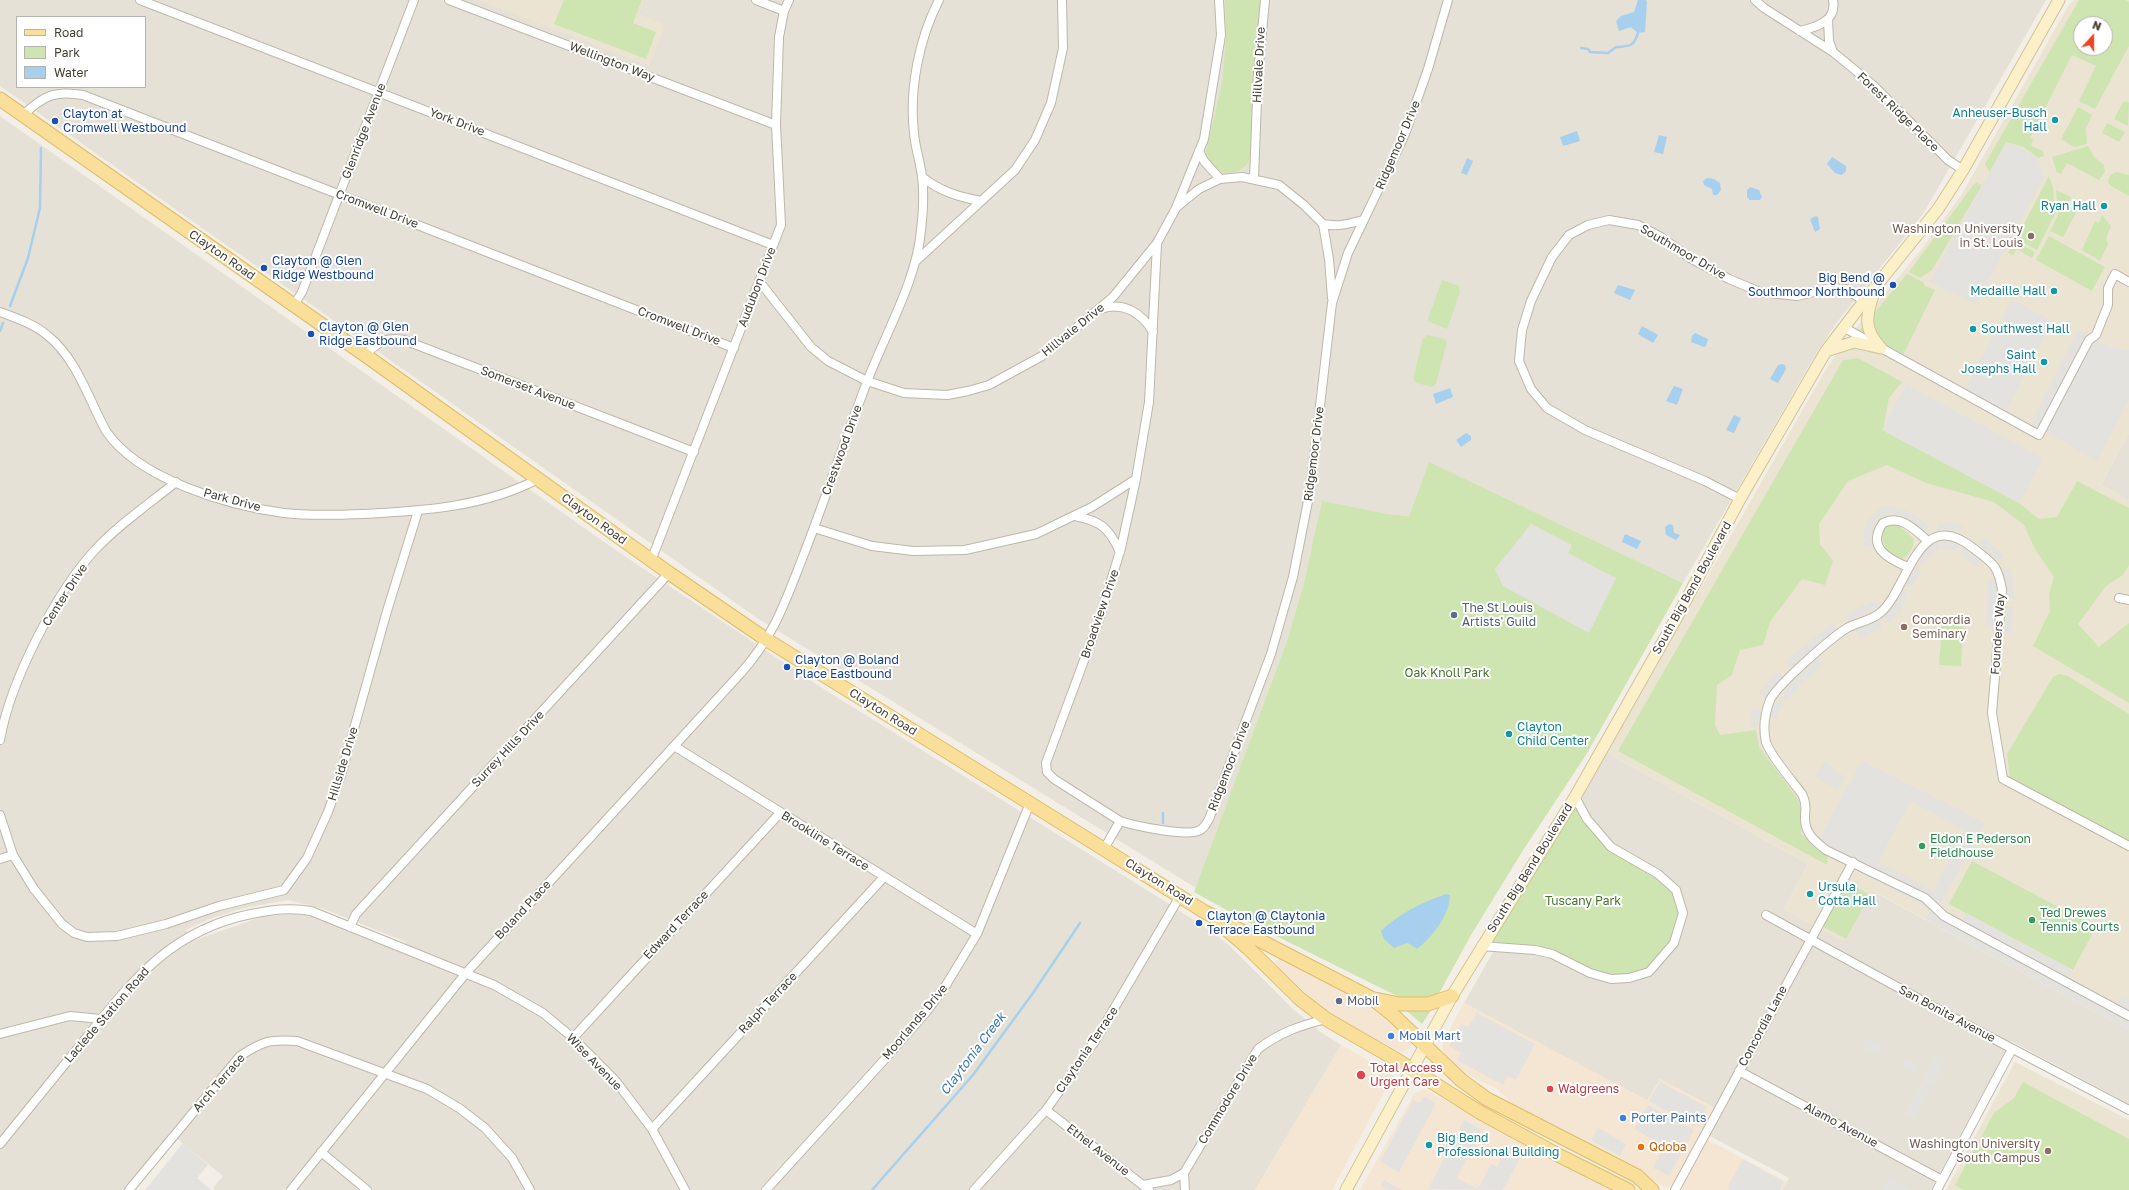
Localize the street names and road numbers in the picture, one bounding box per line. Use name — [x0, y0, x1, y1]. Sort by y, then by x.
street label: Hillvale Drive — [1250, 27, 1268, 103]
street label: Wellington Way — [567, 39, 657, 85]
street label: Forest Ridge Place — [1854, 69, 1942, 155]
street label: Glenridge Avenue — [339, 81, 389, 181]
street label: Ridgemoor Drive — [1373, 98, 1423, 192]
street label: York Drive — [427, 105, 487, 139]
street label: Cromwell Drive — [334, 187, 420, 231]
street label: Southmoor Drive — [1638, 222, 1728, 282]
street label: Clayton Road — [186, 227, 258, 283]
street label: Audubon Drive — [735, 245, 779, 329]
street label: Hillvale Drive — [1039, 300, 1107, 360]
street label: Cromwell Drive — [636, 304, 722, 348]
street label: Somerset Avenue — [478, 363, 578, 413]
street label: Crestwood Drive — [819, 403, 865, 497]
street label: Ridgemoor Drive — [1301, 406, 1327, 502]
street label: Park Drive — [202, 485, 262, 515]
street label: Clayton Road — [558, 490, 630, 548]
street label: South Big Bend Boulevard — [1649, 519, 1735, 657]
street label: Center Drive — [39, 561, 91, 629]
street label: Broadview Drive — [1078, 568, 1122, 660]
street label: Founders Way — [1988, 593, 2008, 675]
street label: Clayton Road — [846, 685, 920, 739]
street label: Surrey Hills Drive — [469, 708, 547, 790]
street label: Ridgemoor Drive — [1205, 719, 1253, 813]
street label: Hillside Drive — [325, 725, 361, 803]
street label: South Big Bend Boulevard — [1484, 801, 1576, 935]
street label: Brookline Terrace — [778, 808, 872, 874]
street label: Clayton Road — [1122, 855, 1196, 909]
street label: Boland Place — [492, 877, 554, 943]
street label: Edward Terrace — [641, 888, 711, 962]
street label: Laclede Station Road — [61, 964, 153, 1066]
street label: Ralph Terrace — [736, 969, 800, 1037]
street label: Moorlands Drive — [879, 981, 951, 1063]
street label: San Bonita Avenue — [1896, 982, 1998, 1046]
street label: Concordia Lane — [1736, 983, 1790, 1069]
street label: Claytonia Terrace — [1053, 1004, 1121, 1096]
street label: Wise Avenue — [563, 1031, 625, 1093]
street label: Arch Terrace — [190, 1051, 248, 1115]
street label: Commodore Drive — [1195, 1051, 1261, 1147]
street label: Alamo Avenue — [1802, 1099, 1880, 1151]
street label: Ethel Avenue — [1064, 1121, 1132, 1179]

